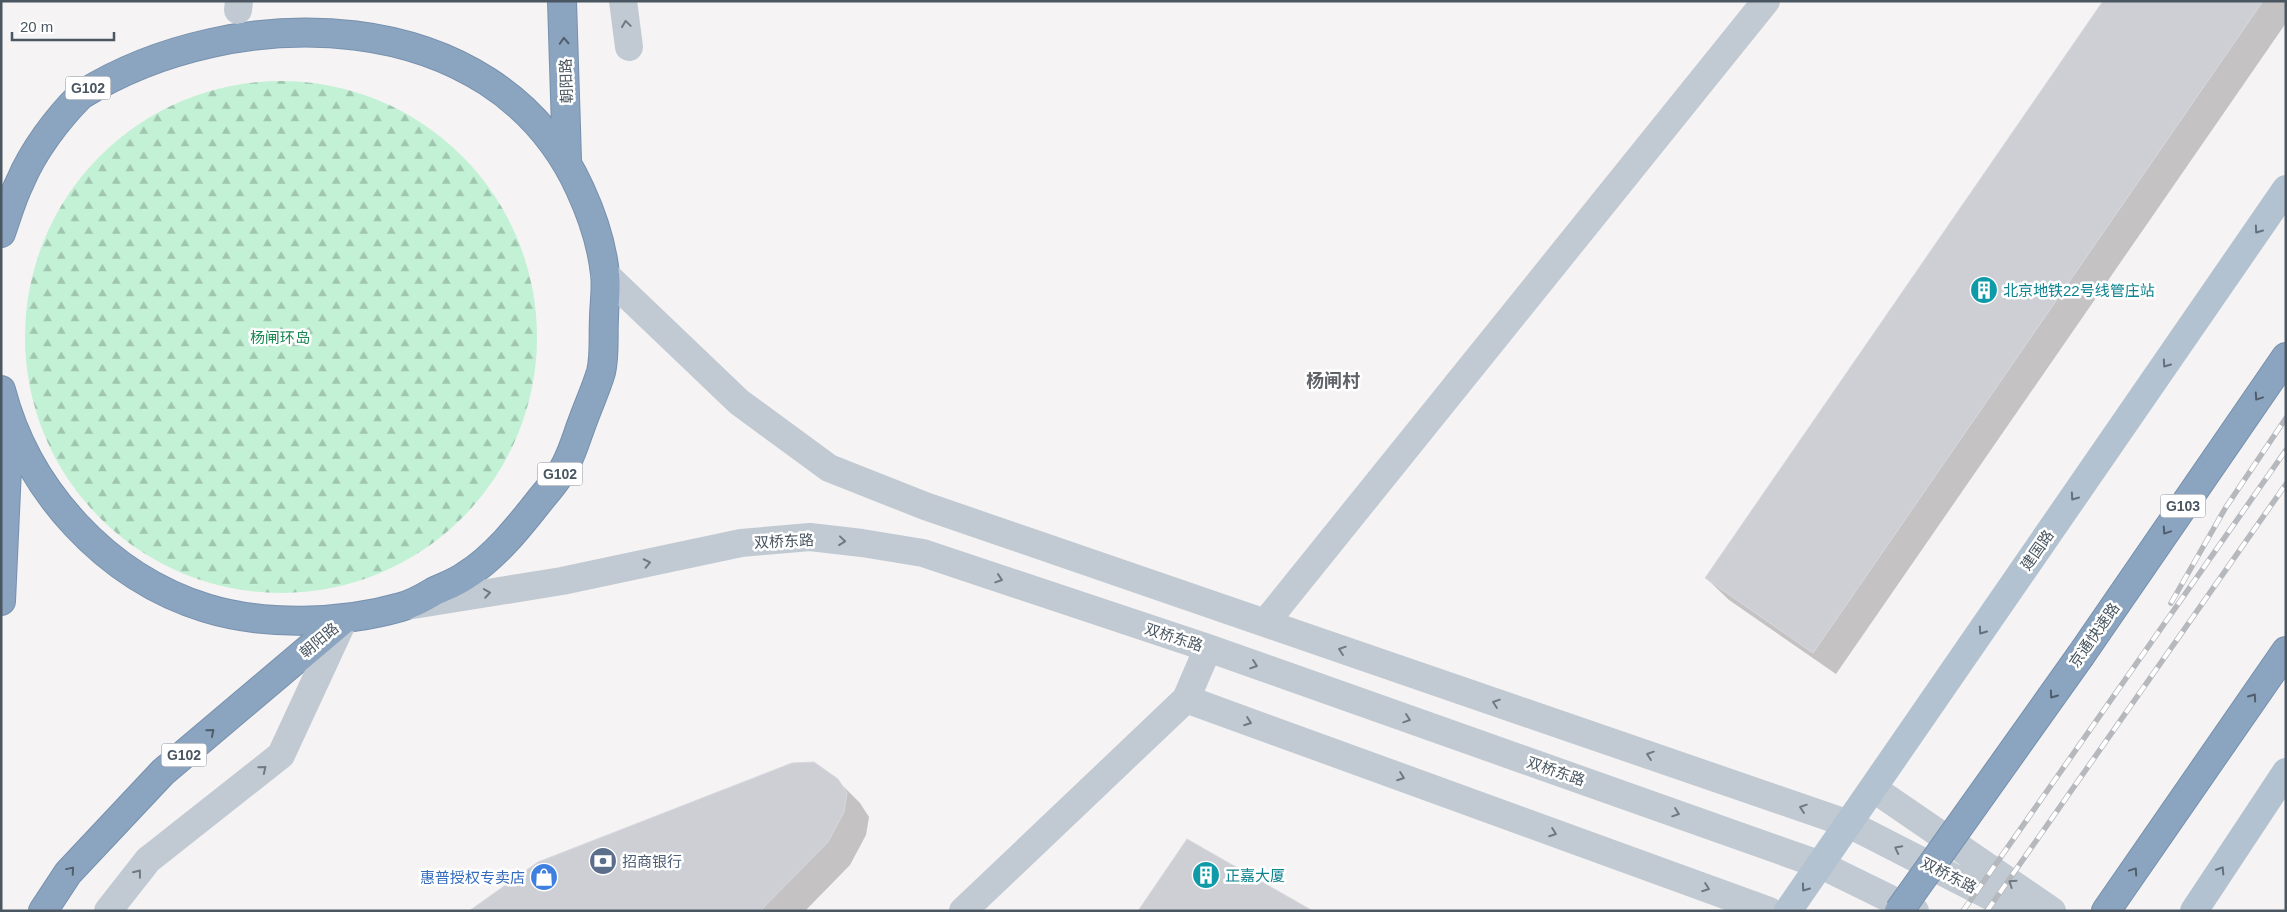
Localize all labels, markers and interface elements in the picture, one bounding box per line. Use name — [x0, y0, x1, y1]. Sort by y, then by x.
scale bar — [12, 10, 115, 42]
text: 20 m — [20, 18, 53, 35]
one-way arrow — [621, 20, 632, 28]
one-way arrow — [559, 37, 570, 45]
street label: 朝阳路 — [557, 58, 575, 104]
road number: G102 — [66, 76, 110, 100]
one-way arrow — [2255, 224, 2264, 233]
building icon: 北京地铁22号线管庄站 — [1969, 275, 1999, 305]
place label: 北京地铁22号线管庄站 — [2003, 282, 2155, 299]
park label: 杨闸环岛 — [250, 329, 310, 346]
one-way arrow — [2163, 358, 2172, 367]
district label: 杨闸村 — [1306, 371, 1360, 391]
one-way arrow — [2255, 391, 2264, 401]
road number: G102 — [538, 462, 582, 486]
one-way arrow — [2071, 492, 2080, 501]
road number: G103 — [2160, 494, 2206, 518]
one-way arrow — [2163, 525, 2172, 535]
street label: 建国路 — [2017, 527, 2057, 573]
street label: 双桥东路 — [754, 531, 814, 551]
one-way arrow — [838, 535, 846, 546]
one-way arrow — [642, 558, 651, 569]
one-way arrow — [994, 573, 1003, 583]
one-way arrow — [483, 589, 491, 599]
street label: 京通快速路 — [2066, 599, 2122, 671]
street label: 朝阳路 — [296, 619, 342, 661]
street label: 双桥东路 — [1143, 620, 1205, 654]
one-way arrow — [1979, 626, 1988, 635]
one-way arrow — [1339, 646, 1347, 656]
one-way arrow — [1249, 659, 1257, 669]
one-way arrow — [2050, 689, 2059, 698]
one-way arrow — [2247, 693, 2256, 703]
one-way arrow — [1492, 698, 1501, 708]
one-way arrow — [1402, 713, 1411, 723]
one-way arrow — [1243, 716, 1252, 726]
one-way arrow — [205, 729, 214, 737]
road number: G102 — [162, 744, 206, 766]
one-way arrow — [1646, 751, 1654, 761]
street label: 双桥东路 — [1525, 753, 1587, 789]
one-way arrow — [257, 767, 266, 775]
one-way arrow — [1396, 771, 1405, 781]
one-way arrow — [1800, 804, 1808, 814]
one-way arrow — [1671, 807, 1680, 817]
one-way arrow — [1549, 827, 1557, 837]
one-way arrow — [1894, 845, 1903, 855]
bank icon: 招商银行 — [588, 846, 618, 876]
place label: 招商银行 — [622, 853, 682, 870]
street label: 双桥东路 — [1918, 854, 1980, 896]
building icon: 正嘉大厦 — [1191, 860, 1221, 890]
shop icon: 惠普授权专卖店 — [529, 862, 559, 892]
one-way arrow — [2215, 866, 2224, 876]
one-way arrow — [65, 867, 74, 876]
place label: 正嘉大厦 — [1225, 867, 1285, 884]
one-way arrow — [2128, 867, 2137, 876]
one-way arrow — [133, 869, 142, 878]
place label: 惠普授权专卖店 — [420, 869, 525, 886]
one-way arrow — [2008, 880, 2018, 889]
one-way arrow — [1701, 882, 1710, 892]
one-way arrow — [1802, 882, 1811, 892]

